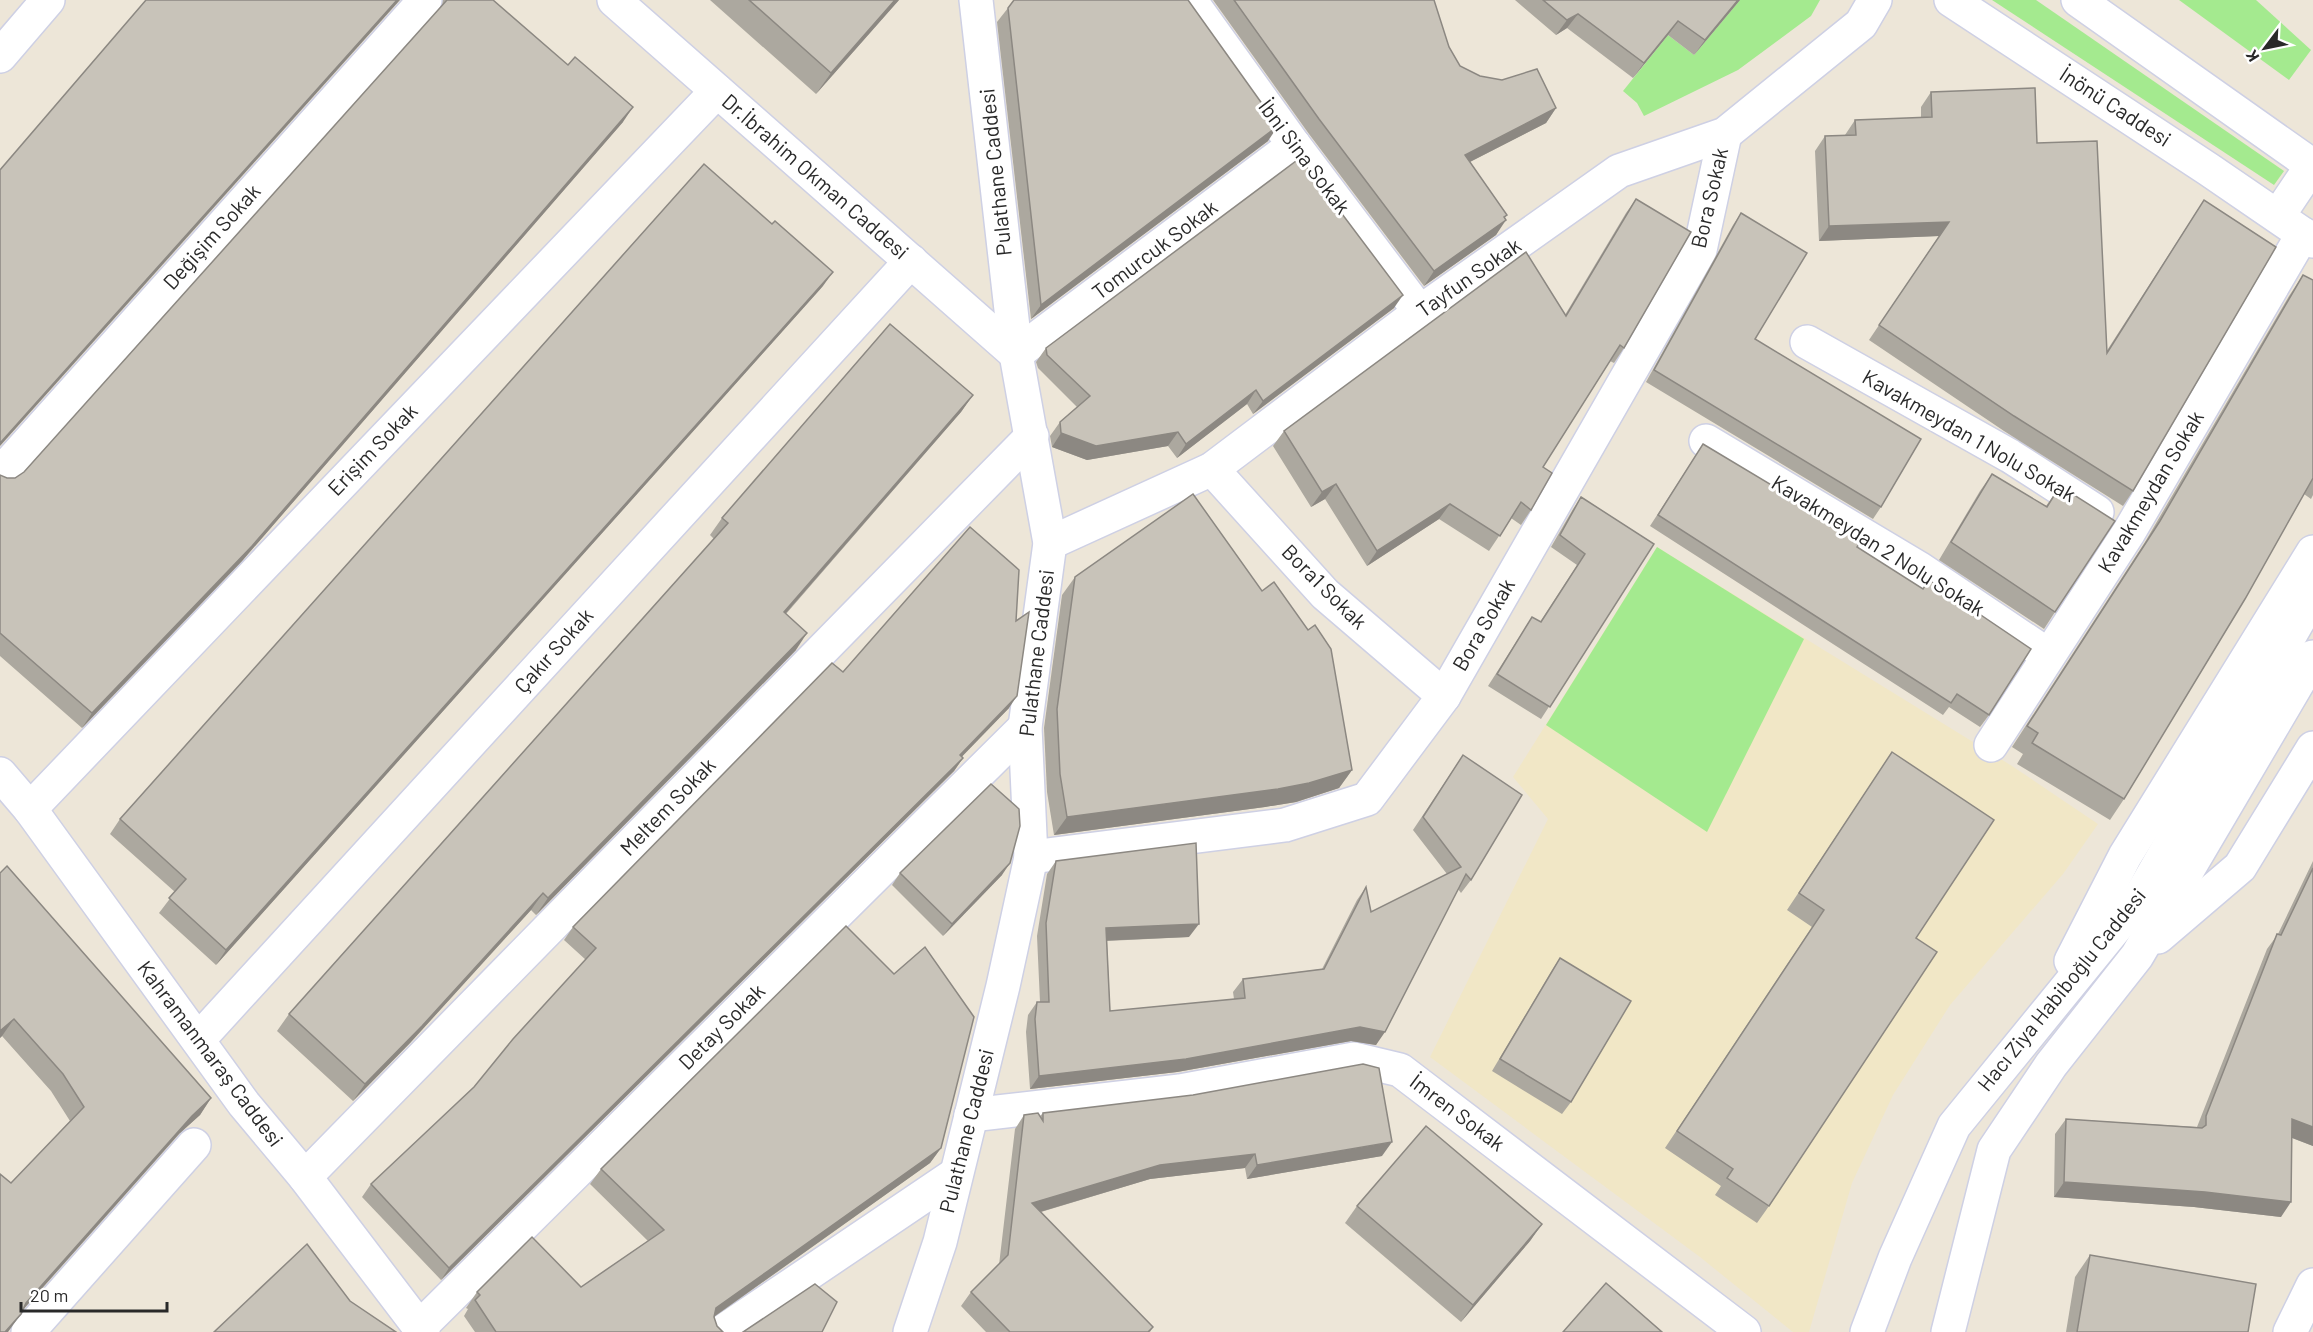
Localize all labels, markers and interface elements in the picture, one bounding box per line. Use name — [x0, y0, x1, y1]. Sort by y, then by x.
north arrow — [2235, 18, 2295, 78]
text: K — [2241, 47, 2263, 66]
street label: İnönü Caddesi — [2056, 61, 2176, 151]
street label: Pulathane Caddesi — [973, 87, 1016, 257]
street label: Dr.İbrahim Okman Caddesi — [718, 88, 914, 264]
street label: İbni Sina Sokak — [1254, 94, 1356, 218]
street label: Bora Sokak — [1685, 145, 1732, 250]
street label: Değişim Sokak — [157, 178, 265, 294]
street label: Tomurcuk Sokak — [1087, 194, 1222, 304]
street label: Tayfun Sokak — [1411, 232, 1525, 322]
street label: Kavakmeydan 1 Nolu Sokak — [1859, 363, 2081, 506]
street label: Erişim Sokak — [322, 398, 422, 500]
street label: Kavakmeydan Sokak — [2091, 406, 2208, 577]
street label: Kavakmeydan 2 Nolu Sokak — [1768, 469, 1990, 621]
street label: Bora1 Sokak — [1277, 538, 1373, 634]
street label: Pulathane Caddesi — [1013, 568, 1058, 738]
street label: Bora Sokak — [1446, 574, 1519, 675]
street label: Çakır Sokak — [508, 602, 597, 698]
street label: Meltem Sokak — [614, 752, 720, 860]
street label: Hacı Ziya Habiboğlu Caddesi — [1971, 883, 2150, 1095]
street label: Kahramanmaraş Caddesi — [133, 955, 289, 1151]
street label: Detay Sokak — [673, 978, 769, 1074]
street label: Pulathane Caddesi — [933, 1046, 998, 1215]
street label: İmren Sokak — [1406, 1068, 1510, 1156]
scale bar — [21, 1275, 166, 1313]
text: 20 m — [30, 1284, 68, 1306]

